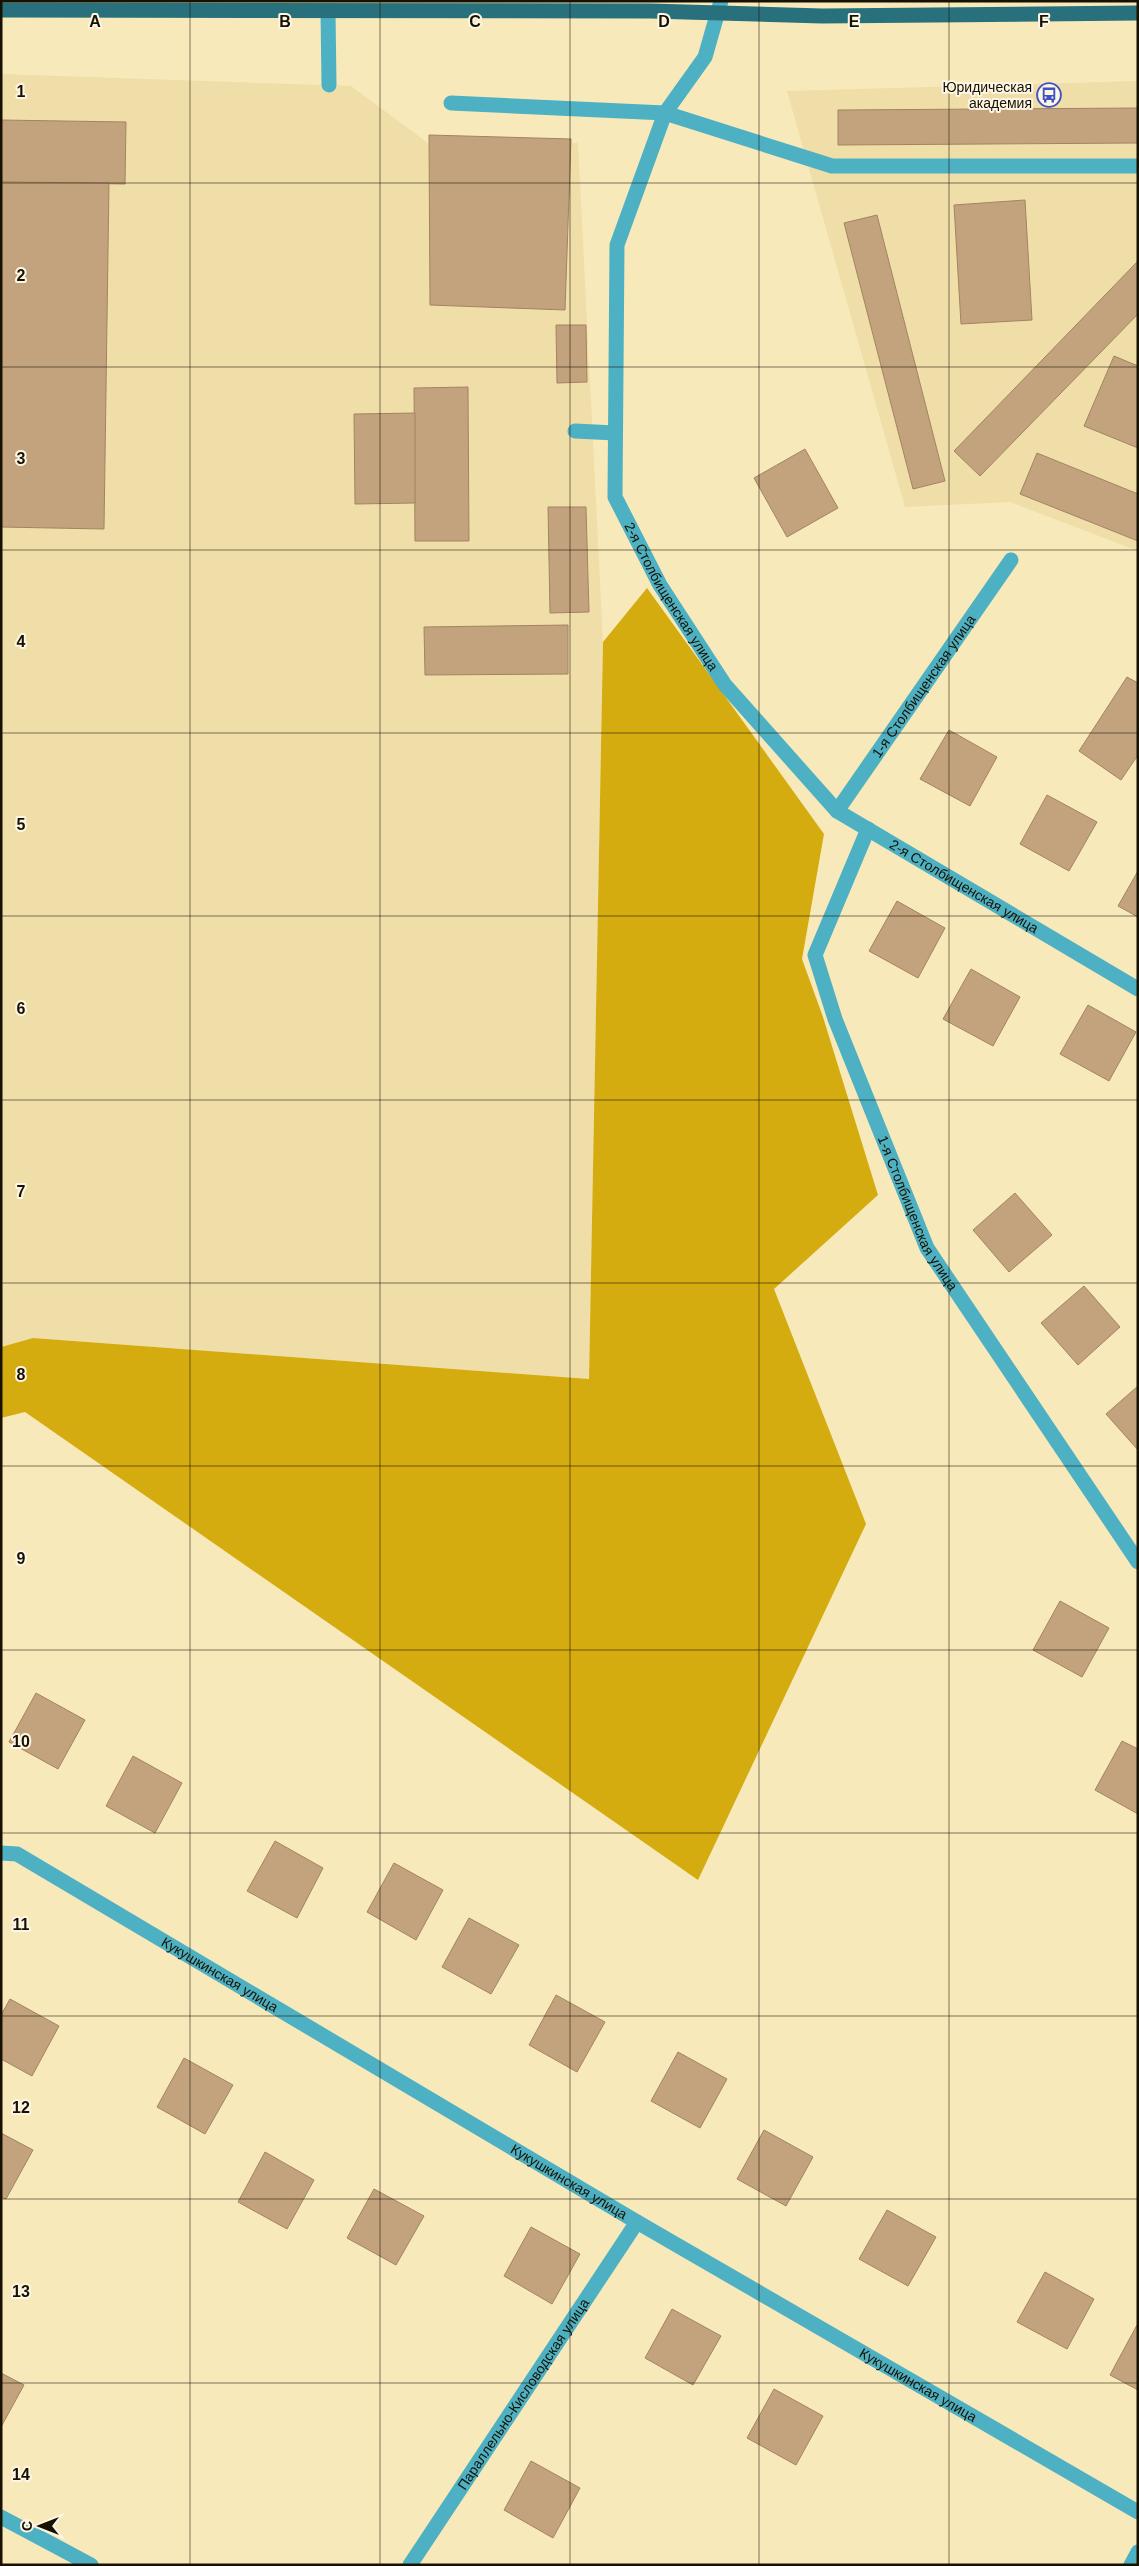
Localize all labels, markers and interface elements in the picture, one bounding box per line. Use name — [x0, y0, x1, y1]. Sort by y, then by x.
text: A — [89, 13, 101, 30]
text: B — [279, 13, 291, 30]
text: C — [469, 13, 481, 30]
text: D — [658, 13, 670, 30]
text: E — [849, 13, 860, 30]
text: F — [1039, 13, 1049, 30]
place label: Юридическая академия — [942, 79, 1032, 111]
bus stop icon: Юридическая академия — [1036, 82, 1062, 108]
text: 1 — [17, 83, 26, 100]
text: 2 — [17, 267, 26, 284]
text: 3 — [17, 450, 26, 467]
street label: 2-я Столбищенская улица — [621, 520, 722, 674]
street label: 1-я Столбищенская улица — [869, 611, 979, 761]
text: 4 — [17, 633, 26, 650]
text: 5 — [17, 816, 26, 833]
street label: 2-я Столбищенская улица — [887, 836, 1042, 936]
text: 6 — [17, 1000, 26, 1017]
street label: 1-я Столбищенская улица — [875, 1133, 961, 1294]
text: 7 — [17, 1183, 26, 1200]
text: 8 — [17, 1366, 26, 1383]
text: 9 — [17, 1550, 26, 1567]
text: 10 — [12, 1733, 30, 1750]
text: 11 — [13, 1916, 30, 1933]
street label: Кукушкинская улица — [159, 1934, 281, 2015]
text: 12 — [12, 2099, 30, 2116]
street label: Кукушкинская улица — [508, 2141, 630, 2222]
text: 13 — [12, 2283, 30, 2300]
street label: Параллельно-Кисловодская улица — [454, 2295, 592, 2493]
street label: Кукушкинская улица — [857, 2345, 980, 2425]
text: 14 — [12, 2466, 30, 2483]
north arrow — [15, 2501, 65, 2551]
text: С — [19, 2521, 35, 2531]

